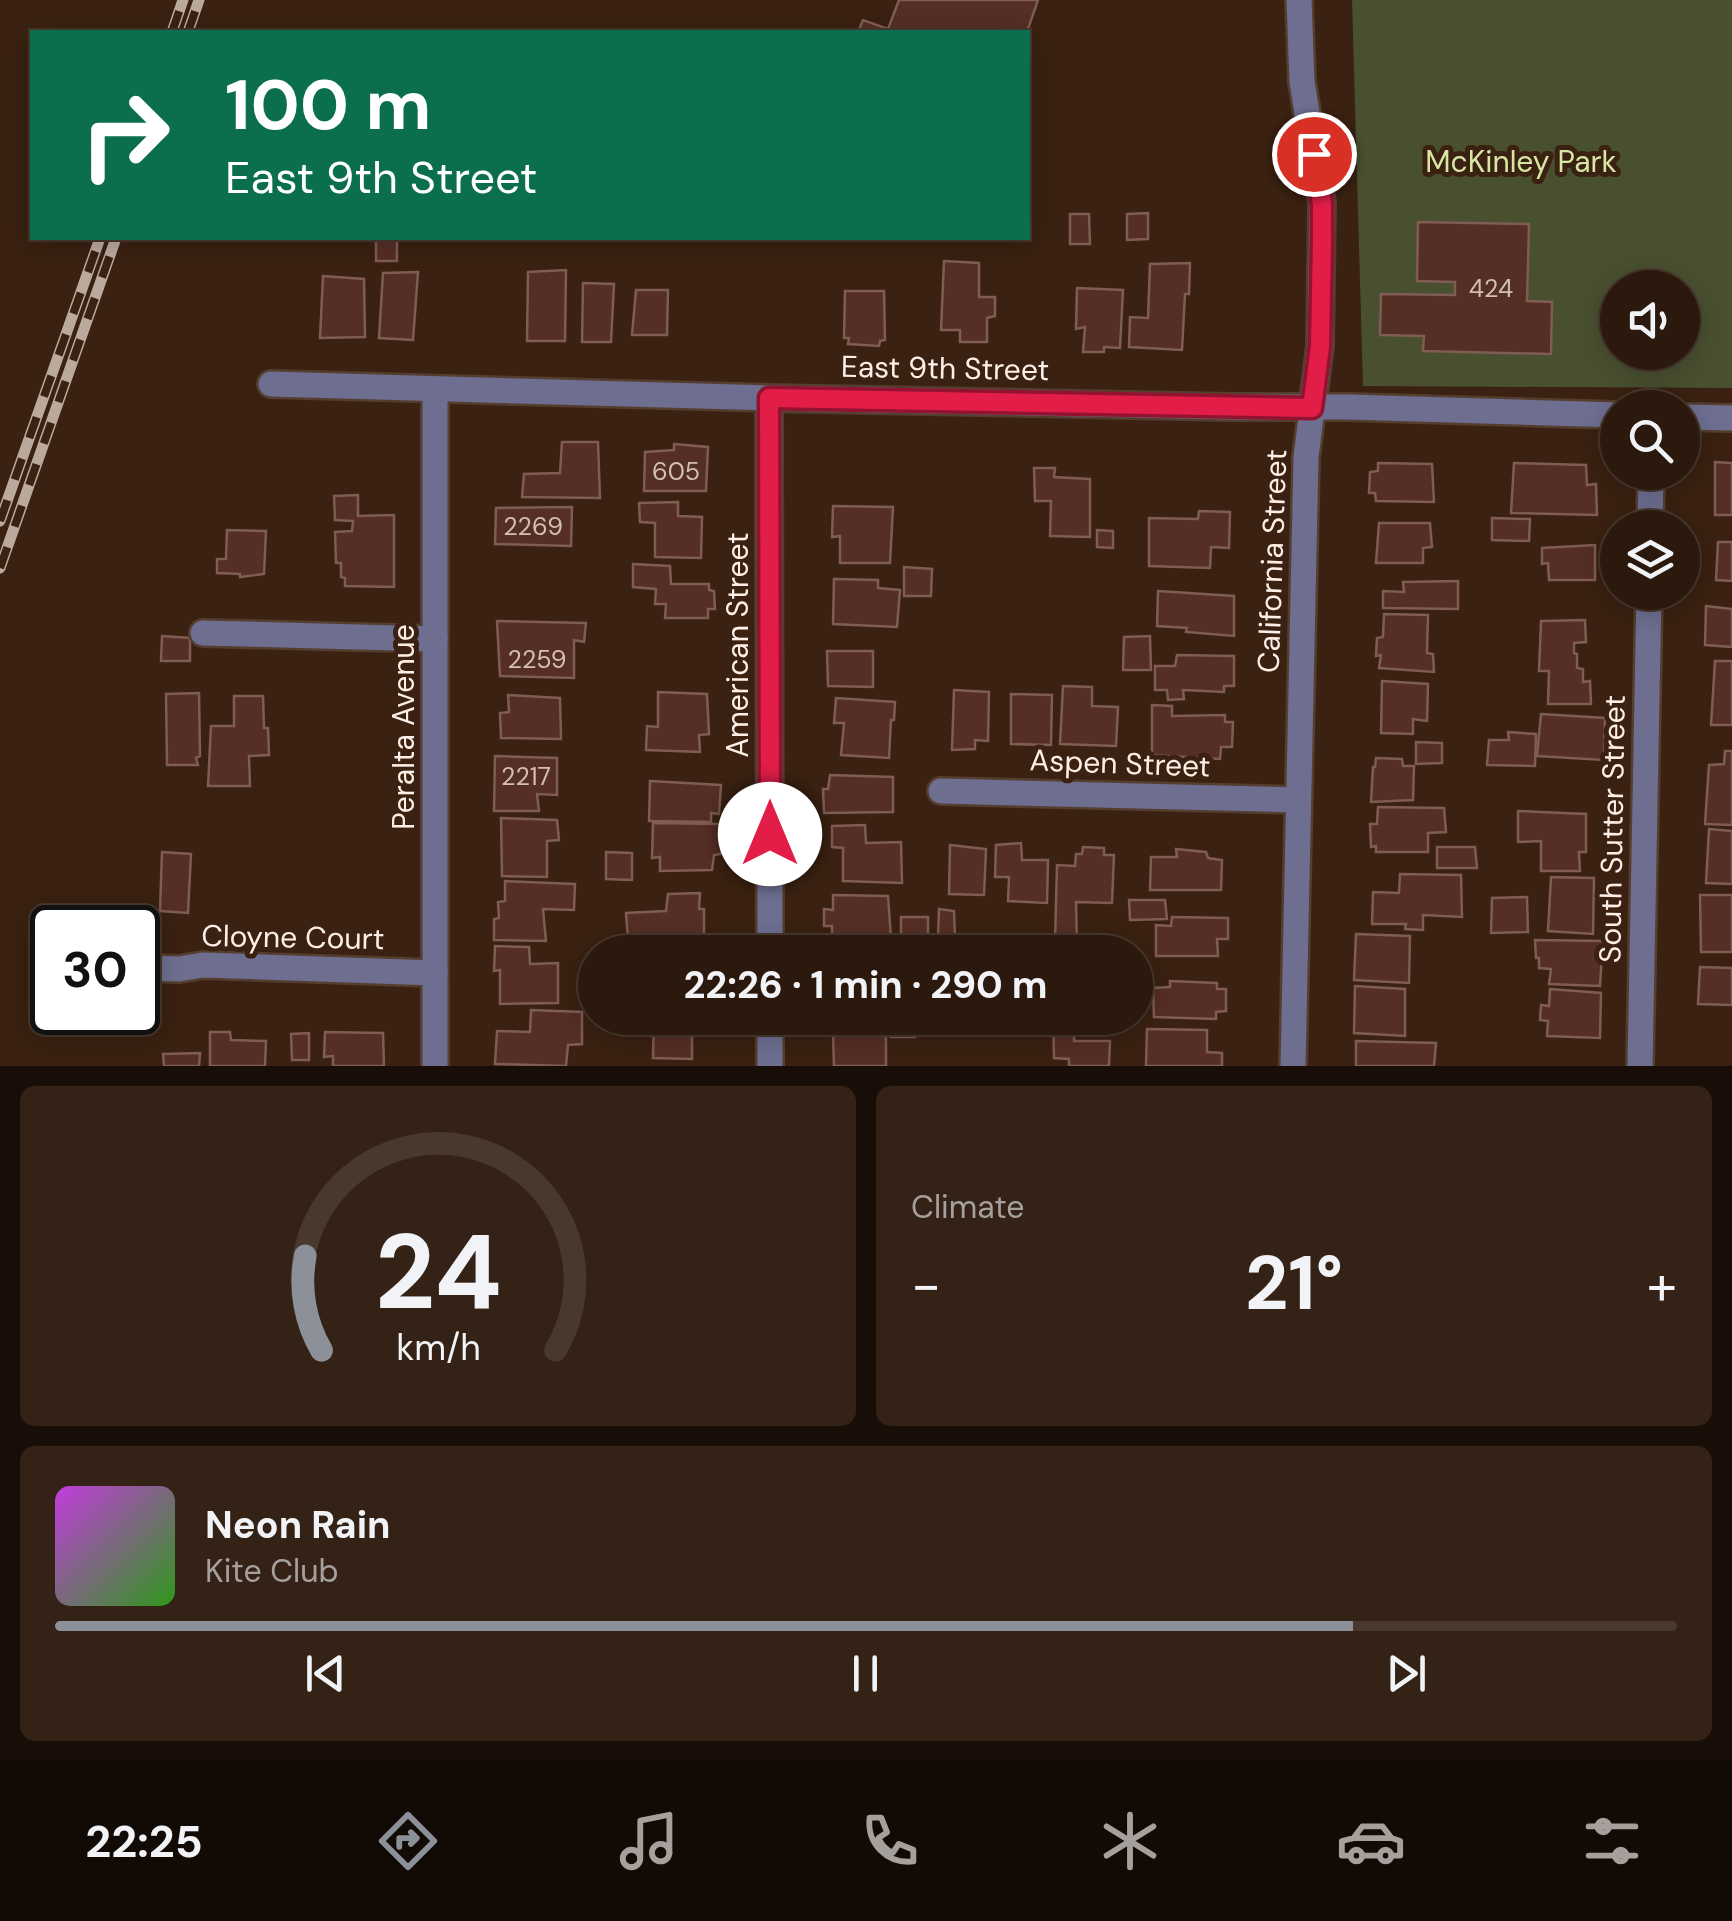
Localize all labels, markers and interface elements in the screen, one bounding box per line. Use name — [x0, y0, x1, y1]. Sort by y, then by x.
text: 100 m — [225, 60, 431, 151]
icon: right — [60, 70, 190, 200]
pin — [1272, 112, 1357, 197]
icon: arrive — [1287, 127, 1342, 182]
park label: McKinley Park — [1425, 142, 1617, 181]
text: East 9th Street — [225, 148, 537, 207]
map controls — [1600, 270, 1700, 610]
button: sound — [1600, 270, 1700, 370]
house number: 424 — [1469, 272, 1513, 305]
street label: East 9th Street — [841, 347, 1049, 389]
button: search — [1600, 390, 1700, 490]
street label: California Street — [1249, 448, 1295, 674]
house number: 605 — [652, 455, 700, 488]
house number: 2269 — [503, 510, 563, 543]
button: layers — [1600, 510, 1700, 610]
street label: American Street — [718, 532, 757, 758]
street label: Peralta Avenue — [384, 624, 423, 830]
house number: 2259 — [507, 643, 567, 676]
street label: South Sutter Street — [1590, 695, 1634, 963]
street label: Aspen Street — [1029, 740, 1211, 786]
house number: 2217 — [501, 760, 551, 793]
position arrow — [718, 782, 822, 886]
speed limit sign: 30 — [30, 905, 160, 1035]
street label: Cloyne Court — [201, 916, 385, 958]
text: 22:26 · 1 min · 290 m — [683, 960, 1048, 1010]
text: Climate — [911, 1186, 1025, 1228]
text: 24 — [375, 1205, 501, 1340]
text: 21° — [1245, 1235, 1343, 1332]
text: − — [911, 1249, 941, 1321]
text: + — [1647, 1249, 1677, 1321]
text: km/h — [396, 1325, 480, 1371]
text: Neon Rain — [205, 1500, 390, 1550]
text: Kite Club — [205, 1550, 339, 1592]
icon: previous — [298, 1646, 353, 1701]
icon: pause — [838, 1646, 893, 1701]
icon: next — [1379, 1646, 1434, 1701]
icon: directions — [373, 1806, 443, 1876]
icon: music — [614, 1806, 684, 1876]
icon: phone — [855, 1806, 925, 1876]
icon: climate — [1095, 1806, 1165, 1876]
icon: car — [1336, 1806, 1406, 1876]
icon: filters — [1577, 1806, 1647, 1876]
text: 22:25 — [85, 1812, 203, 1871]

